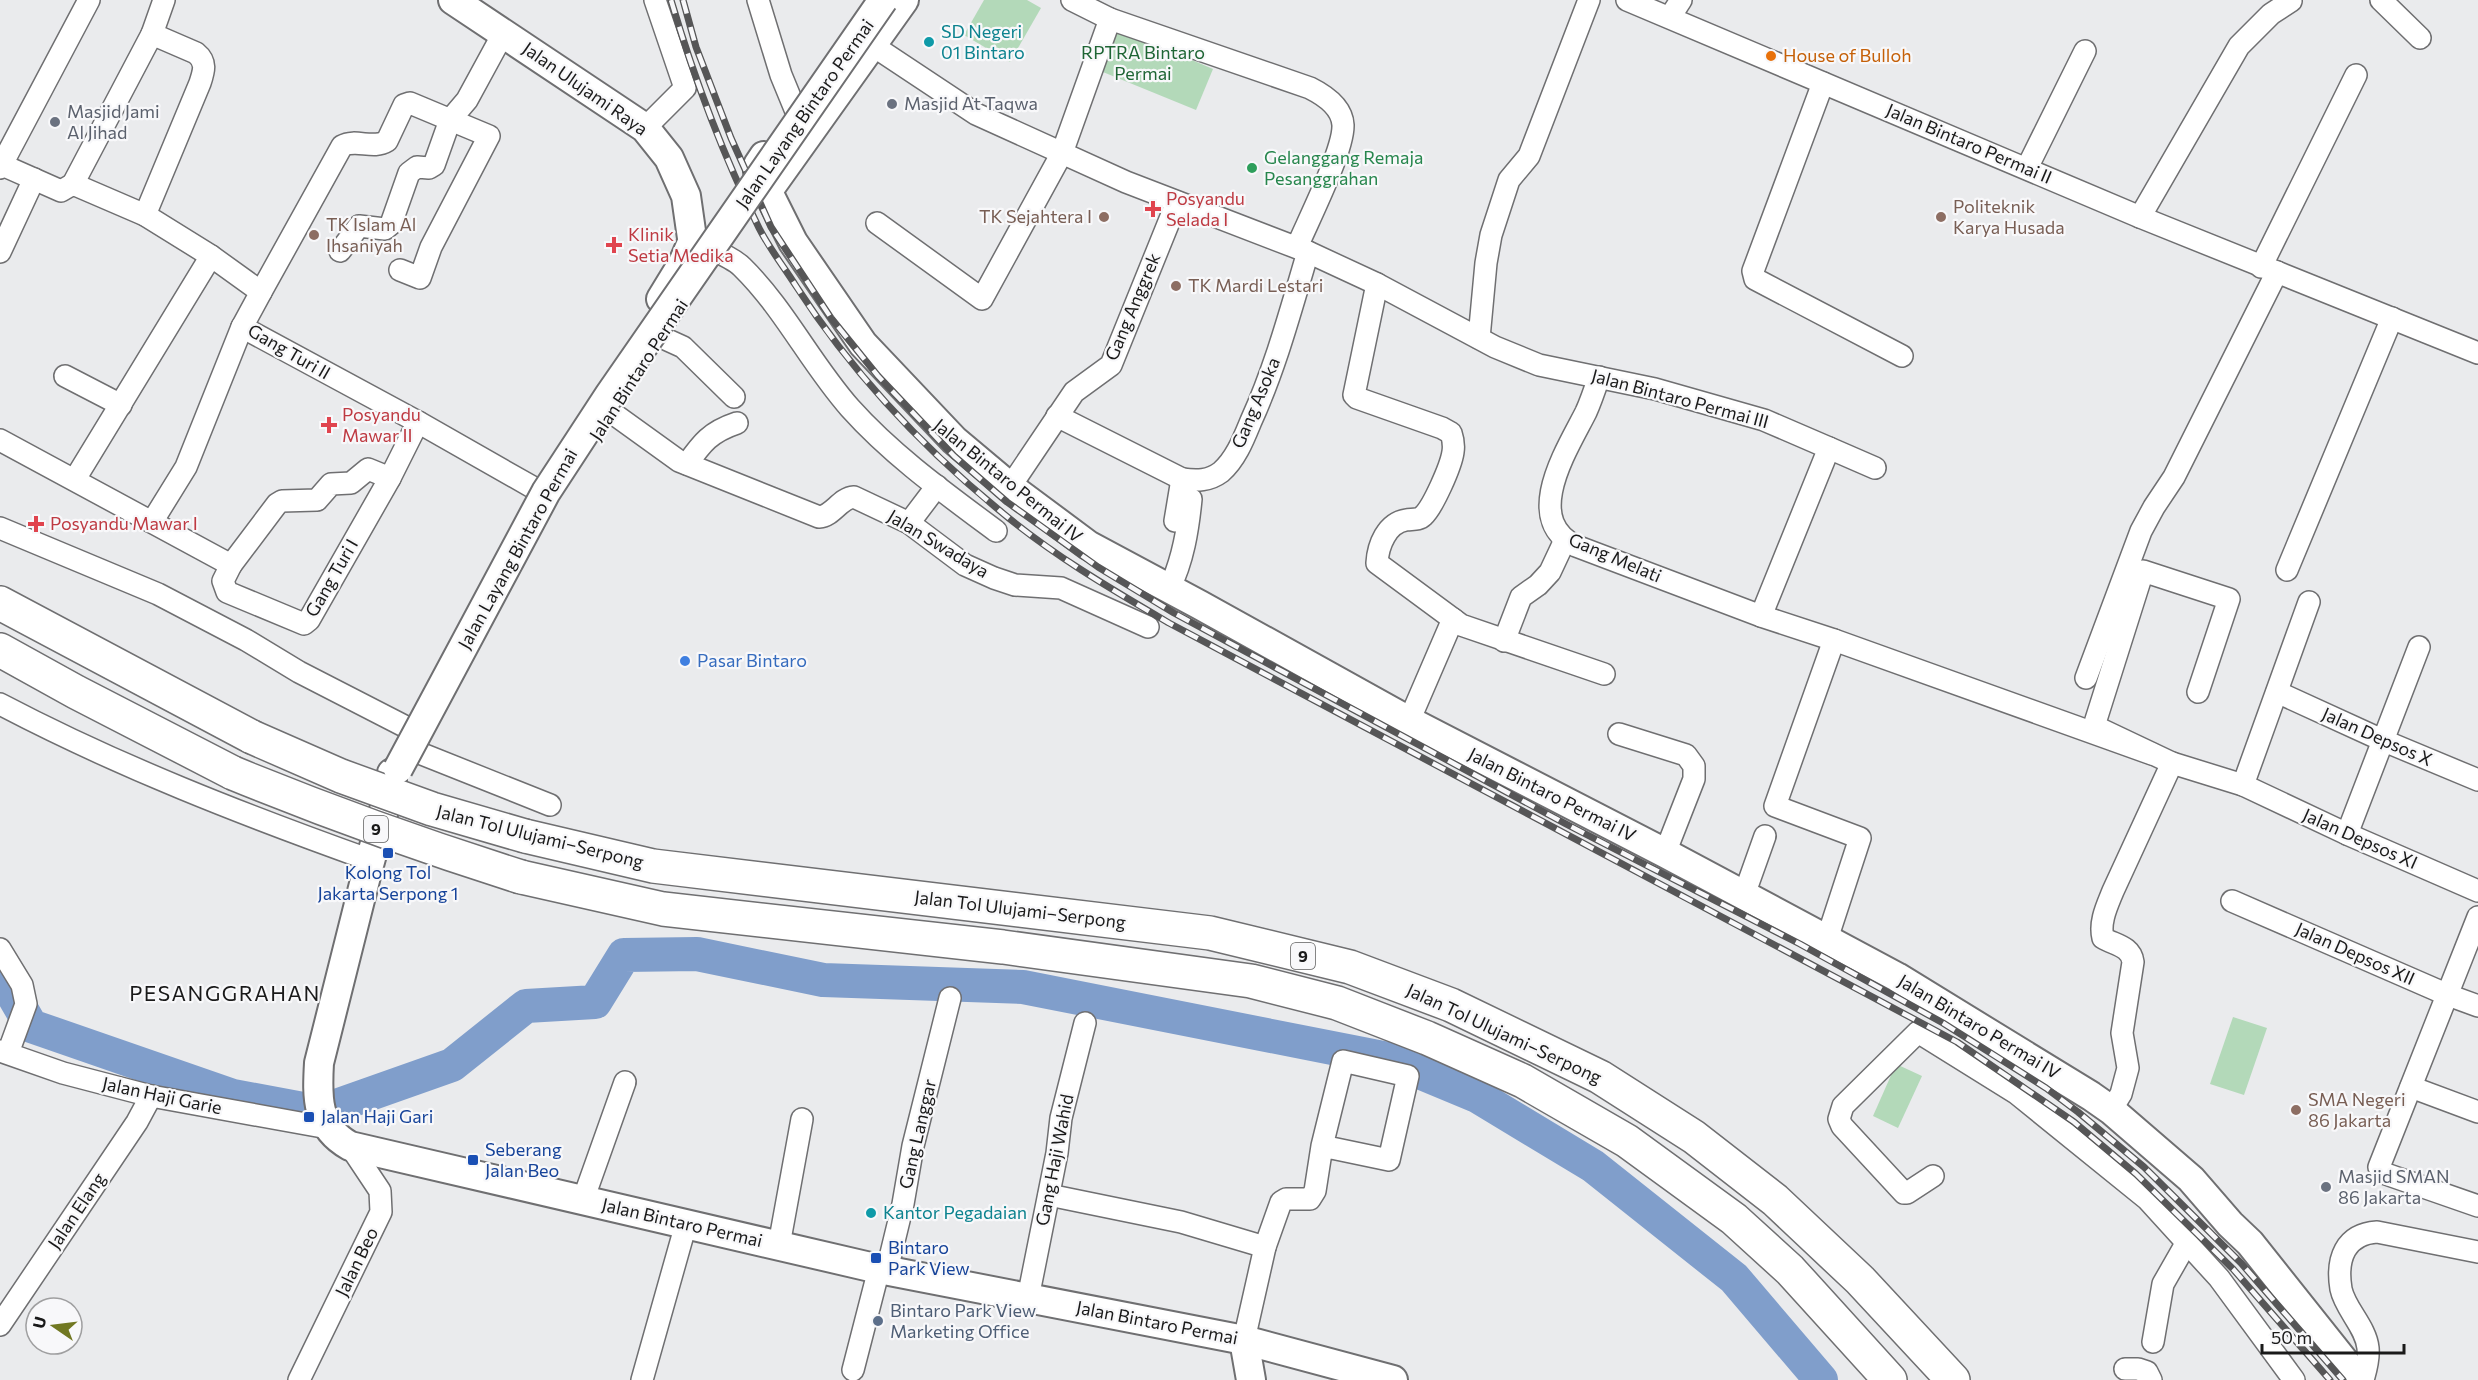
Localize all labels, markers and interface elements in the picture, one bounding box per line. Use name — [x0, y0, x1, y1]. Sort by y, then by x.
street label: Jalan Layang Bintaro Permai — [730, 15, 878, 212]
place label: SD Negeri 01 Bintaro — [941, 20, 1025, 63]
marker: SD Negeri 01 Bintaro — [922, 35, 936, 49]
street label: Jalan Ulujami Raya — [519, 37, 652, 140]
park label: RPTRA Bintaro Permai — [1081, 41, 1205, 84]
place label: House of Bulloh — [1783, 44, 1912, 66]
marker: House of Bulloh — [1764, 49, 1778, 63]
place label: Masjid At Taqwa — [904, 92, 1038, 114]
marker: Masjid At Taqwa — [885, 97, 899, 111]
street label: Jalan Bintaro Permai II — [1883, 98, 2056, 188]
place label: Masjid Jami Al Jihad — [67, 100, 160, 143]
marker: Masjid Jami Al Jihad — [48, 115, 62, 129]
place label: Gelanggang Remaja Pesanggrahan — [1264, 146, 1423, 189]
marker: Gelanggang Remaja Pesanggrahan — [1245, 161, 1259, 175]
place label: Posyandu Selada I — [1166, 187, 1245, 230]
place label: Politeknik Karya Husada — [1953, 195, 2065, 238]
marker: Posyandu Selada I — [1144, 200, 1162, 218]
place label: TK Sejahtera I — [979, 205, 1092, 227]
marker: TK Sejahtera I — [1097, 210, 1111, 224]
marker: Politeknik Karya Husada — [1934, 210, 1948, 224]
place label: TK Islam Al Ihsaniyah — [326, 213, 416, 256]
place label: Klinik Setia Medika — [628, 223, 734, 266]
marker: TK Islam Al Ihsaniyah — [307, 228, 321, 242]
marker: Klinik Setia Medika — [605, 236, 623, 254]
street label: Gang Anggrek — [1100, 249, 1165, 364]
place label: TK Mardi Lestari — [1188, 274, 1323, 296]
marker: TK Mardi Lestari — [1169, 279, 1183, 293]
street label: Jalan Bintaro Permai — [584, 295, 692, 444]
street label: Gang Turi II — [244, 319, 335, 384]
street label: Gang Asoka — [1226, 354, 1284, 451]
street label: Jalan Bintaro Permai III — [1589, 364, 1771, 432]
place label: Posyandu Mawar II — [342, 403, 421, 446]
street label: Jalan Bintaro Permai IV — [930, 413, 1087, 547]
marker: Posyandu Mawar II — [320, 416, 338, 434]
street label: Jalan Layang Bintaro Permai — [453, 444, 581, 653]
street label: Jalan Swadaya — [884, 504, 993, 582]
place label: Posyandu Mawar I — [50, 512, 198, 534]
marker: Posyandu Mawar I — [27, 515, 45, 533]
street label: Gang Melati — [1566, 528, 1665, 587]
street label: Gang Turi I — [300, 535, 362, 620]
place label: Pasar Bintaro — [697, 649, 807, 671]
marker: Pasar Bintaro — [678, 654, 692, 668]
street label: Jalan Depsos X — [2319, 702, 2436, 770]
street label: Jalan Bintaro Permai IV — [1465, 742, 1640, 846]
street label: Jalan Tol Ulujami–Serpong — [434, 800, 646, 872]
street label: Jalan Depsos XI — [2300, 803, 2421, 873]
road number: 9 — [364, 816, 388, 842]
marker: Kolong Tol Jakarta Serpong 1 — [381, 846, 395, 860]
place label: Kolong Tol Jakarta Serpong 1 — [317, 861, 459, 904]
street label: Jalan Tol Ulujami–Serpong — [913, 885, 1127, 933]
street label: Jalan Depsos XII — [2292, 917, 2418, 989]
road number: 9 — [1291, 943, 1315, 969]
street label: Jalan Bintaro Permai IV — [1895, 969, 2065, 1083]
street label: Jalan Tol Ulujami–Serpong — [1403, 978, 1606, 1088]
district label: PESANGGRAHAN — [129, 980, 321, 1005]
street label: Jalan Haji Garie — [100, 1072, 224, 1118]
street label: Gang Langgar — [894, 1077, 940, 1191]
place label: SMA Negeri 86 Jakarta — [2308, 1088, 2406, 1131]
street label: Gang Haji Wahid — [1030, 1092, 1078, 1228]
marker: SMA Negeri 86 Jakarta — [2289, 1103, 2303, 1117]
place label: Jalan Haji Gari — [321, 1105, 433, 1127]
marker: Jalan Haji Gari — [302, 1110, 316, 1124]
place label: Seberang Jalan Beo — [485, 1138, 562, 1181]
marker: Seberang Jalan Beo — [466, 1153, 480, 1167]
place label: Masjid SMAN 86 Jakarta — [2338, 1165, 2450, 1208]
street label: Jalan Elang — [43, 1168, 110, 1253]
marker: Masjid SMAN 86 Jakarta — [2319, 1180, 2333, 1194]
street label: Jalan Bintaro Permai — [600, 1193, 765, 1251]
place label: Kantor Pegadaian — [883, 1201, 1027, 1223]
marker: Kantor Pegadaian — [864, 1206, 878, 1220]
street label: Jalan Beo — [330, 1223, 382, 1300]
place label: Bintaro Park View — [888, 1236, 970, 1279]
marker: Bintaro Park View — [869, 1251, 883, 1265]
north arrow — [24, 1296, 84, 1356]
street label: Jalan Bintaro Permai — [1074, 1296, 1240, 1348]
place label: Bintaro Park View Marketing Office — [890, 1299, 1036, 1342]
text: U — [28, 1314, 50, 1330]
marker: Bintaro Park View Marketing Office — [871, 1314, 885, 1328]
scale bar — [2262, 1317, 2404, 1355]
text: 50 m — [2271, 1326, 2312, 1348]

